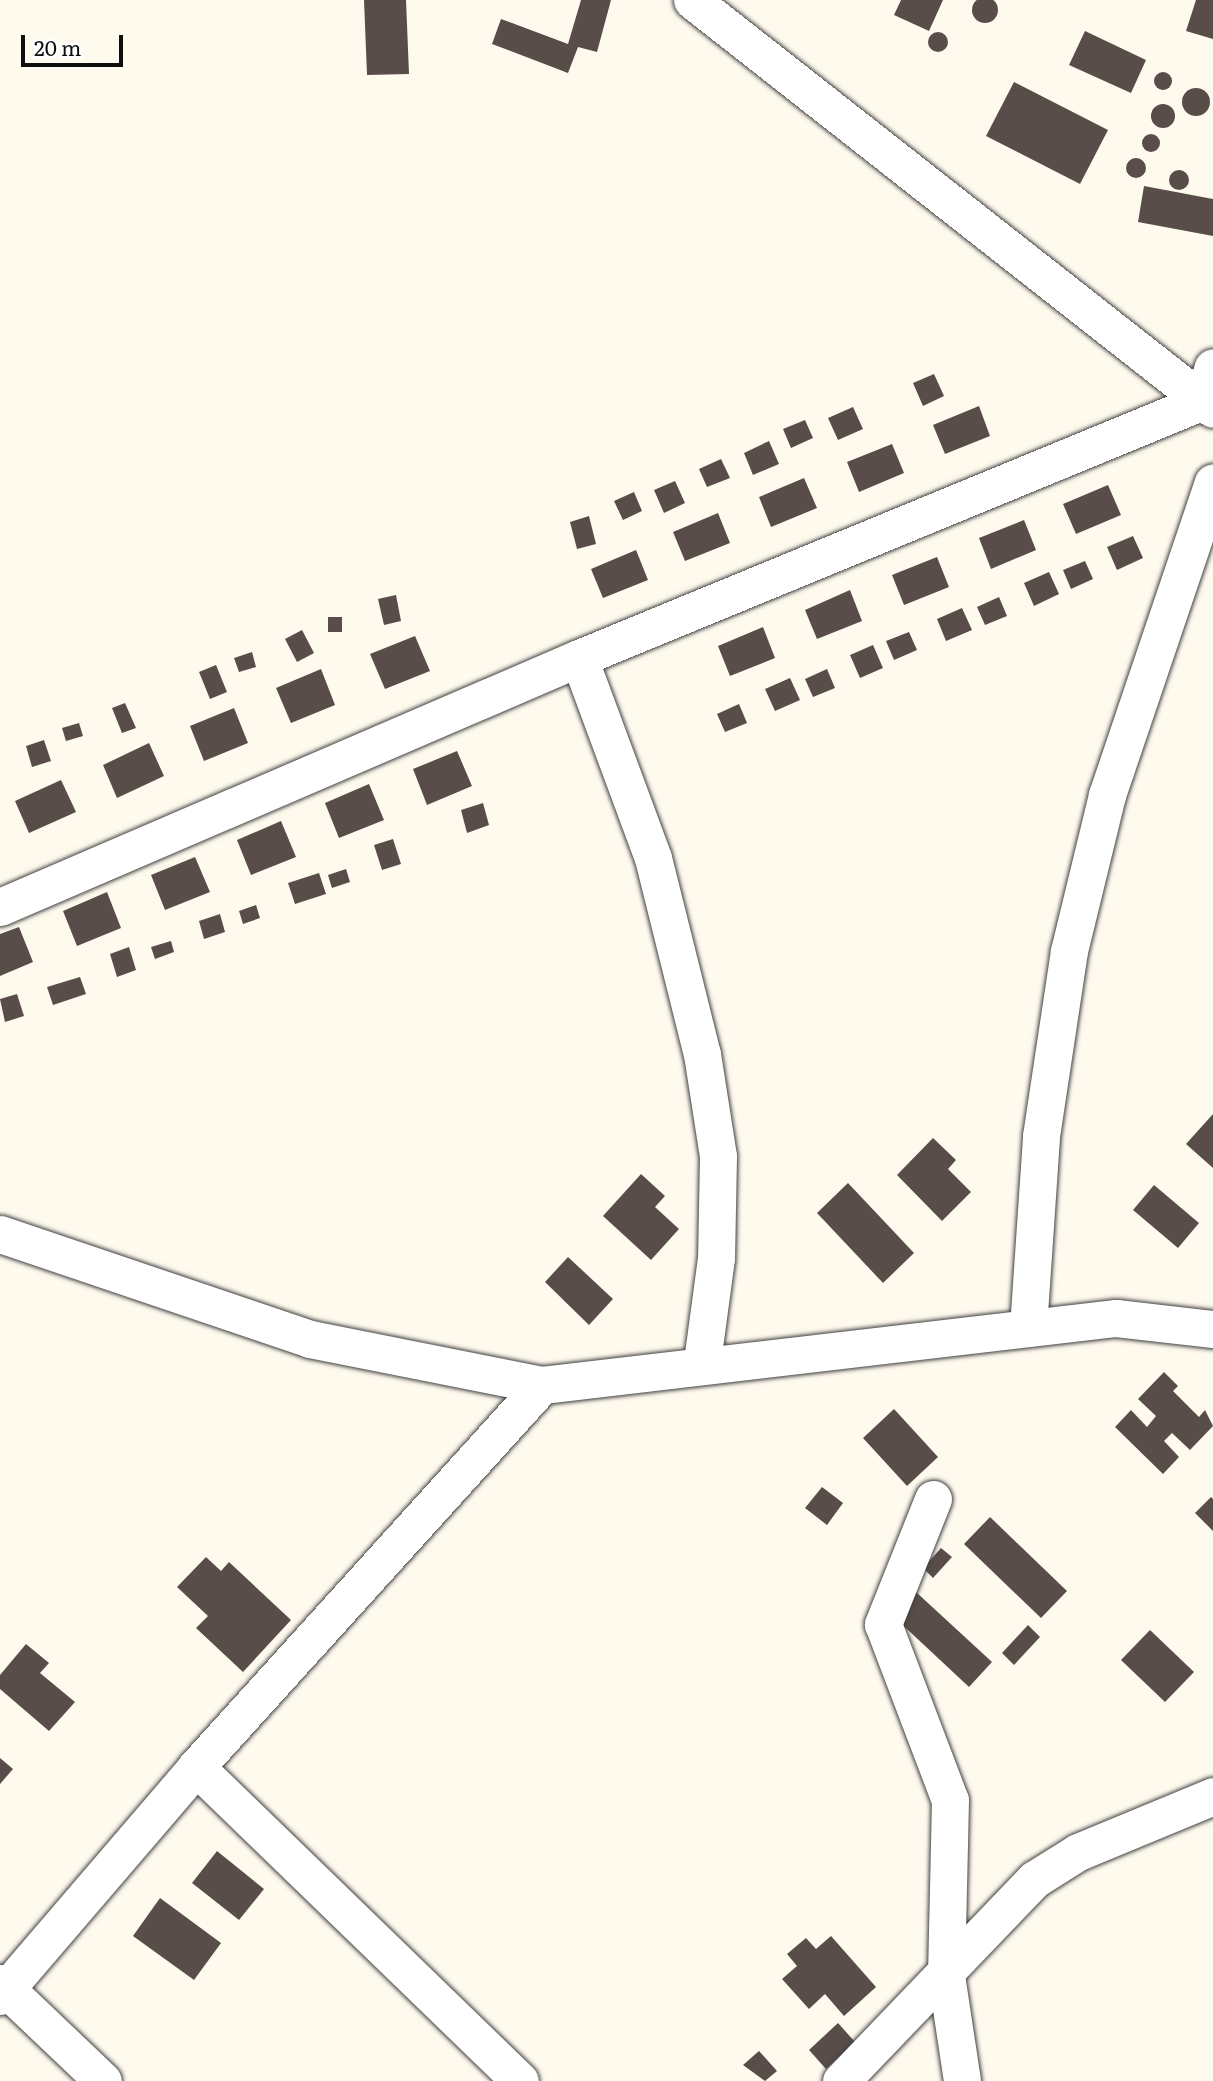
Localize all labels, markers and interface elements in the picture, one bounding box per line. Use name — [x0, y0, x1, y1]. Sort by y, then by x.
scale bar — [24, 21, 126, 65]
text: 20 m — [34, 31, 81, 62]

